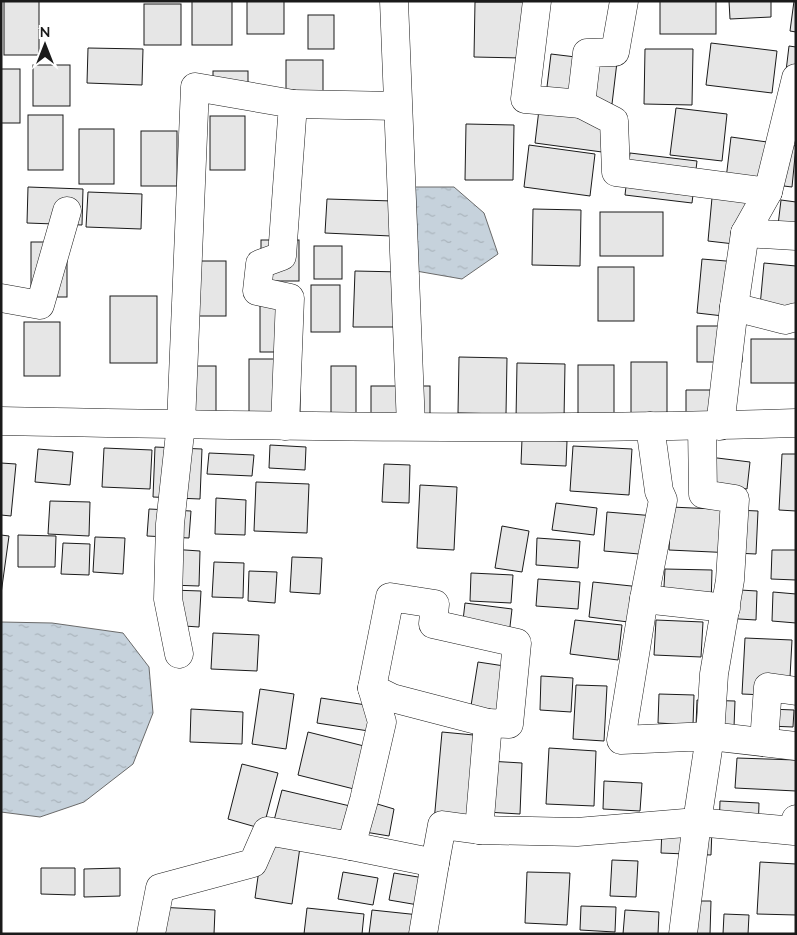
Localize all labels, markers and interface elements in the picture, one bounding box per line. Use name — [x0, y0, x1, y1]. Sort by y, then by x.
north arrow — [20, 20, 70, 70]
text: N — [40, 23, 50, 41]

